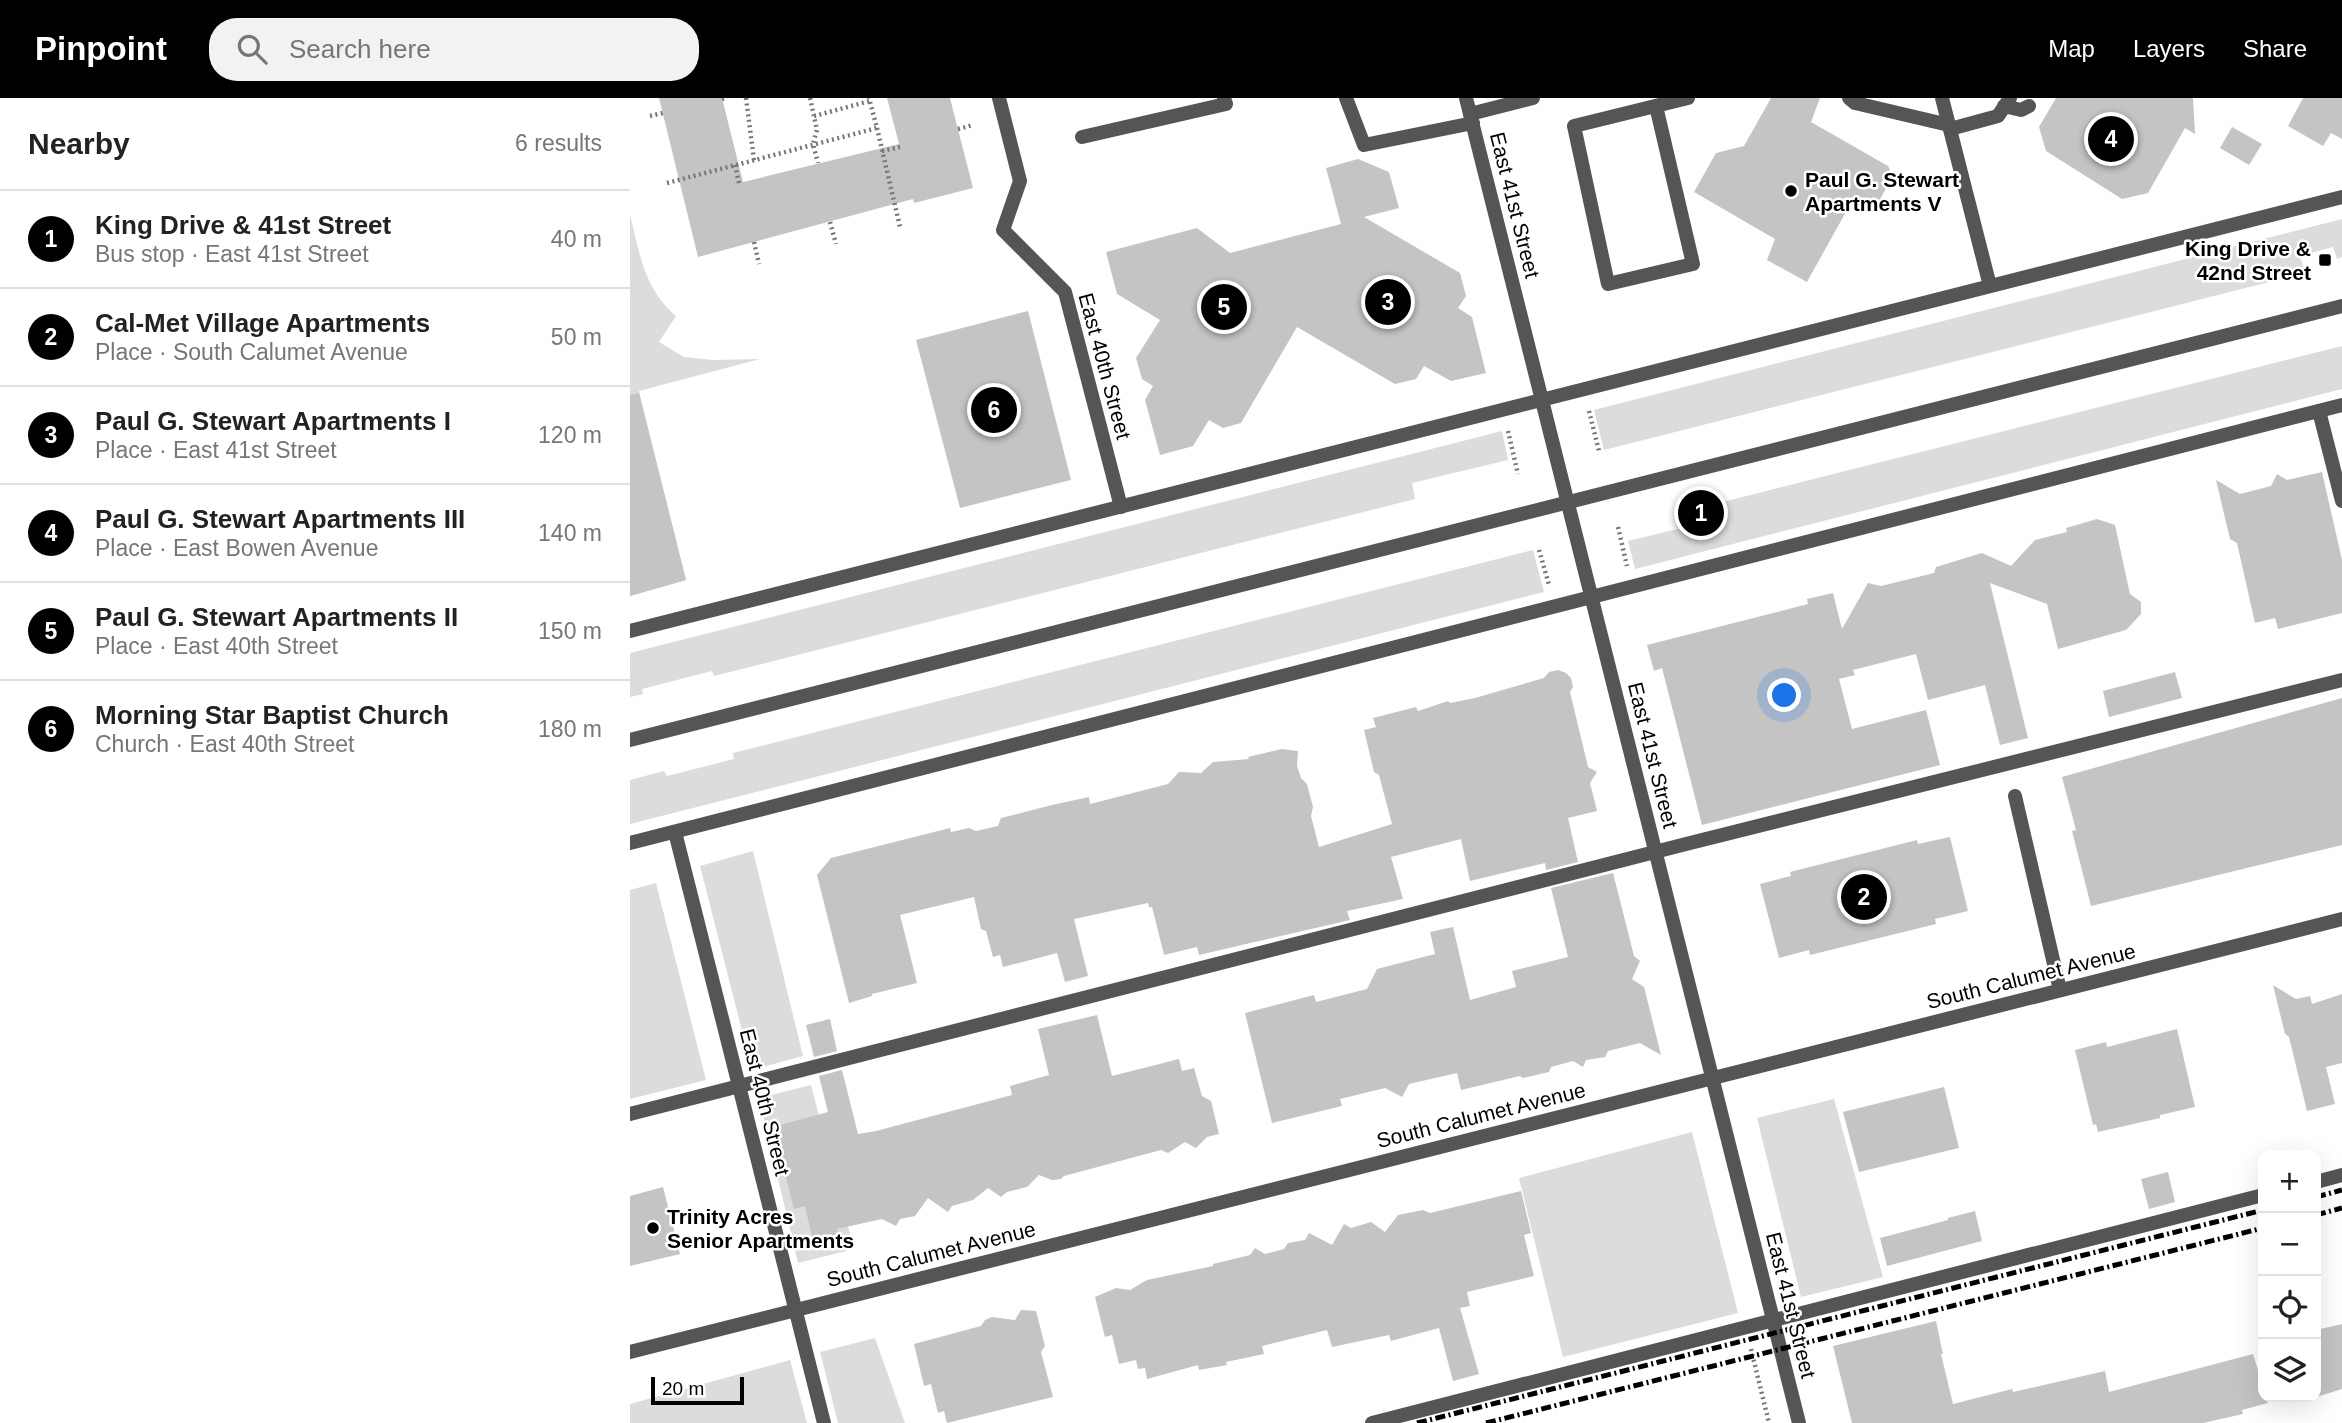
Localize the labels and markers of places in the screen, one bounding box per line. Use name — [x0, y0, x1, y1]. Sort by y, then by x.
pin: 4 — [2088, 113, 2134, 165]
place label: Paul G. Stewart Apartments V — [1805, 168, 1959, 215]
marker: Paul G. Stewart Apartments V — [1783, 183, 1799, 199]
place label: King Drive & 42nd Street — [2185, 237, 2311, 284]
marker: King Drive & 42nd Street — [2317, 252, 2333, 268]
pin: 3 — [1365, 276, 1411, 328]
pin: 5 — [1201, 281, 1247, 333]
pin: 6 — [971, 384, 1017, 436]
pin: 1 — [1678, 487, 1724, 539]
pin: 2 — [1841, 871, 1887, 923]
place label: Trinity Acres Senior Apartments — [667, 1205, 854, 1252]
marker: Trinity Acres Senior Apartments — [645, 1220, 661, 1236]

